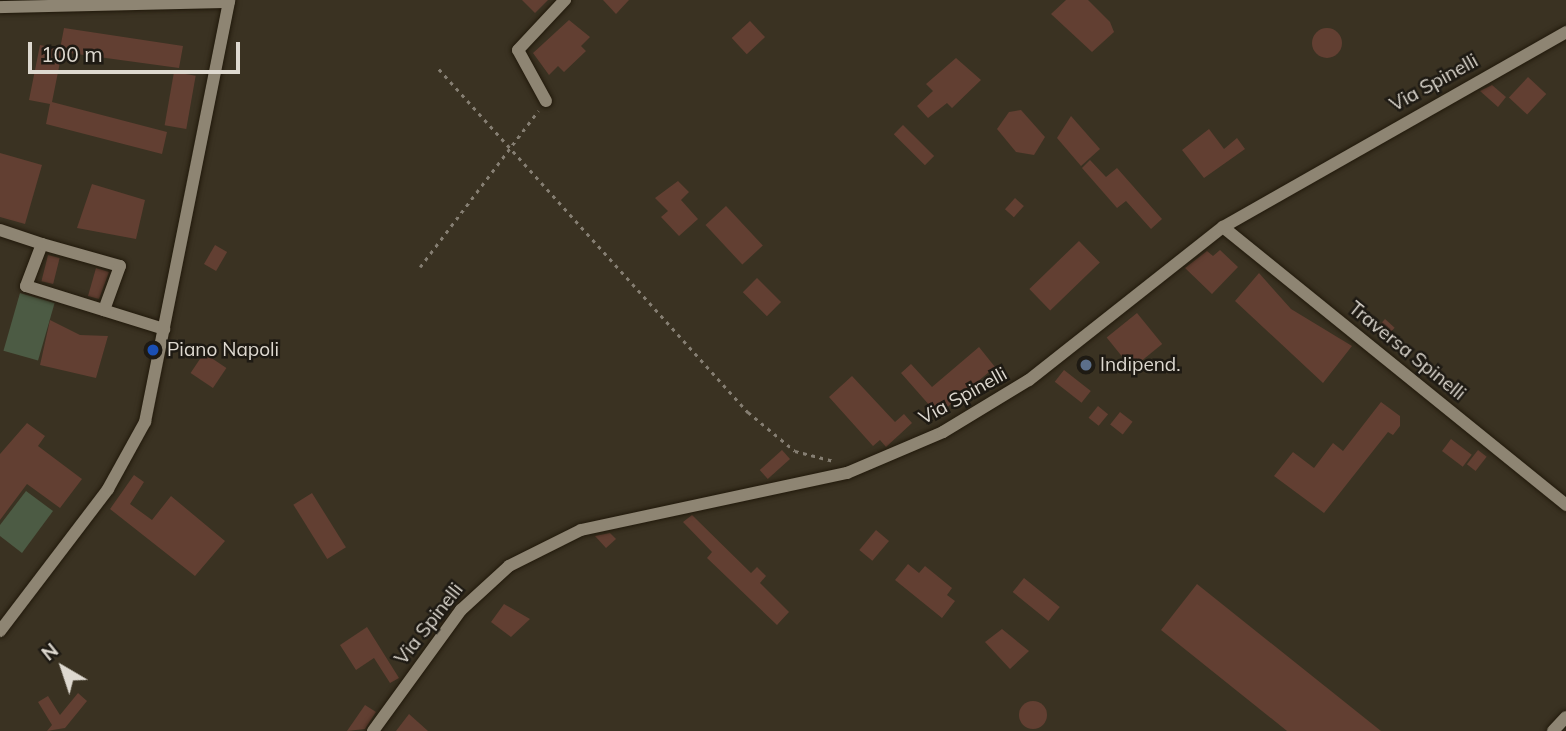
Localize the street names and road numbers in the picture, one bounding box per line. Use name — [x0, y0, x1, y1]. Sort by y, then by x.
street label: Via Spinelli — [1386, 50, 1482, 116]
street label: Traversa Spinelli — [1344, 297, 1470, 405]
street label: Via Spinelli — [915, 363, 1011, 429]
street label: Via Spinelli — [390, 579, 468, 669]

